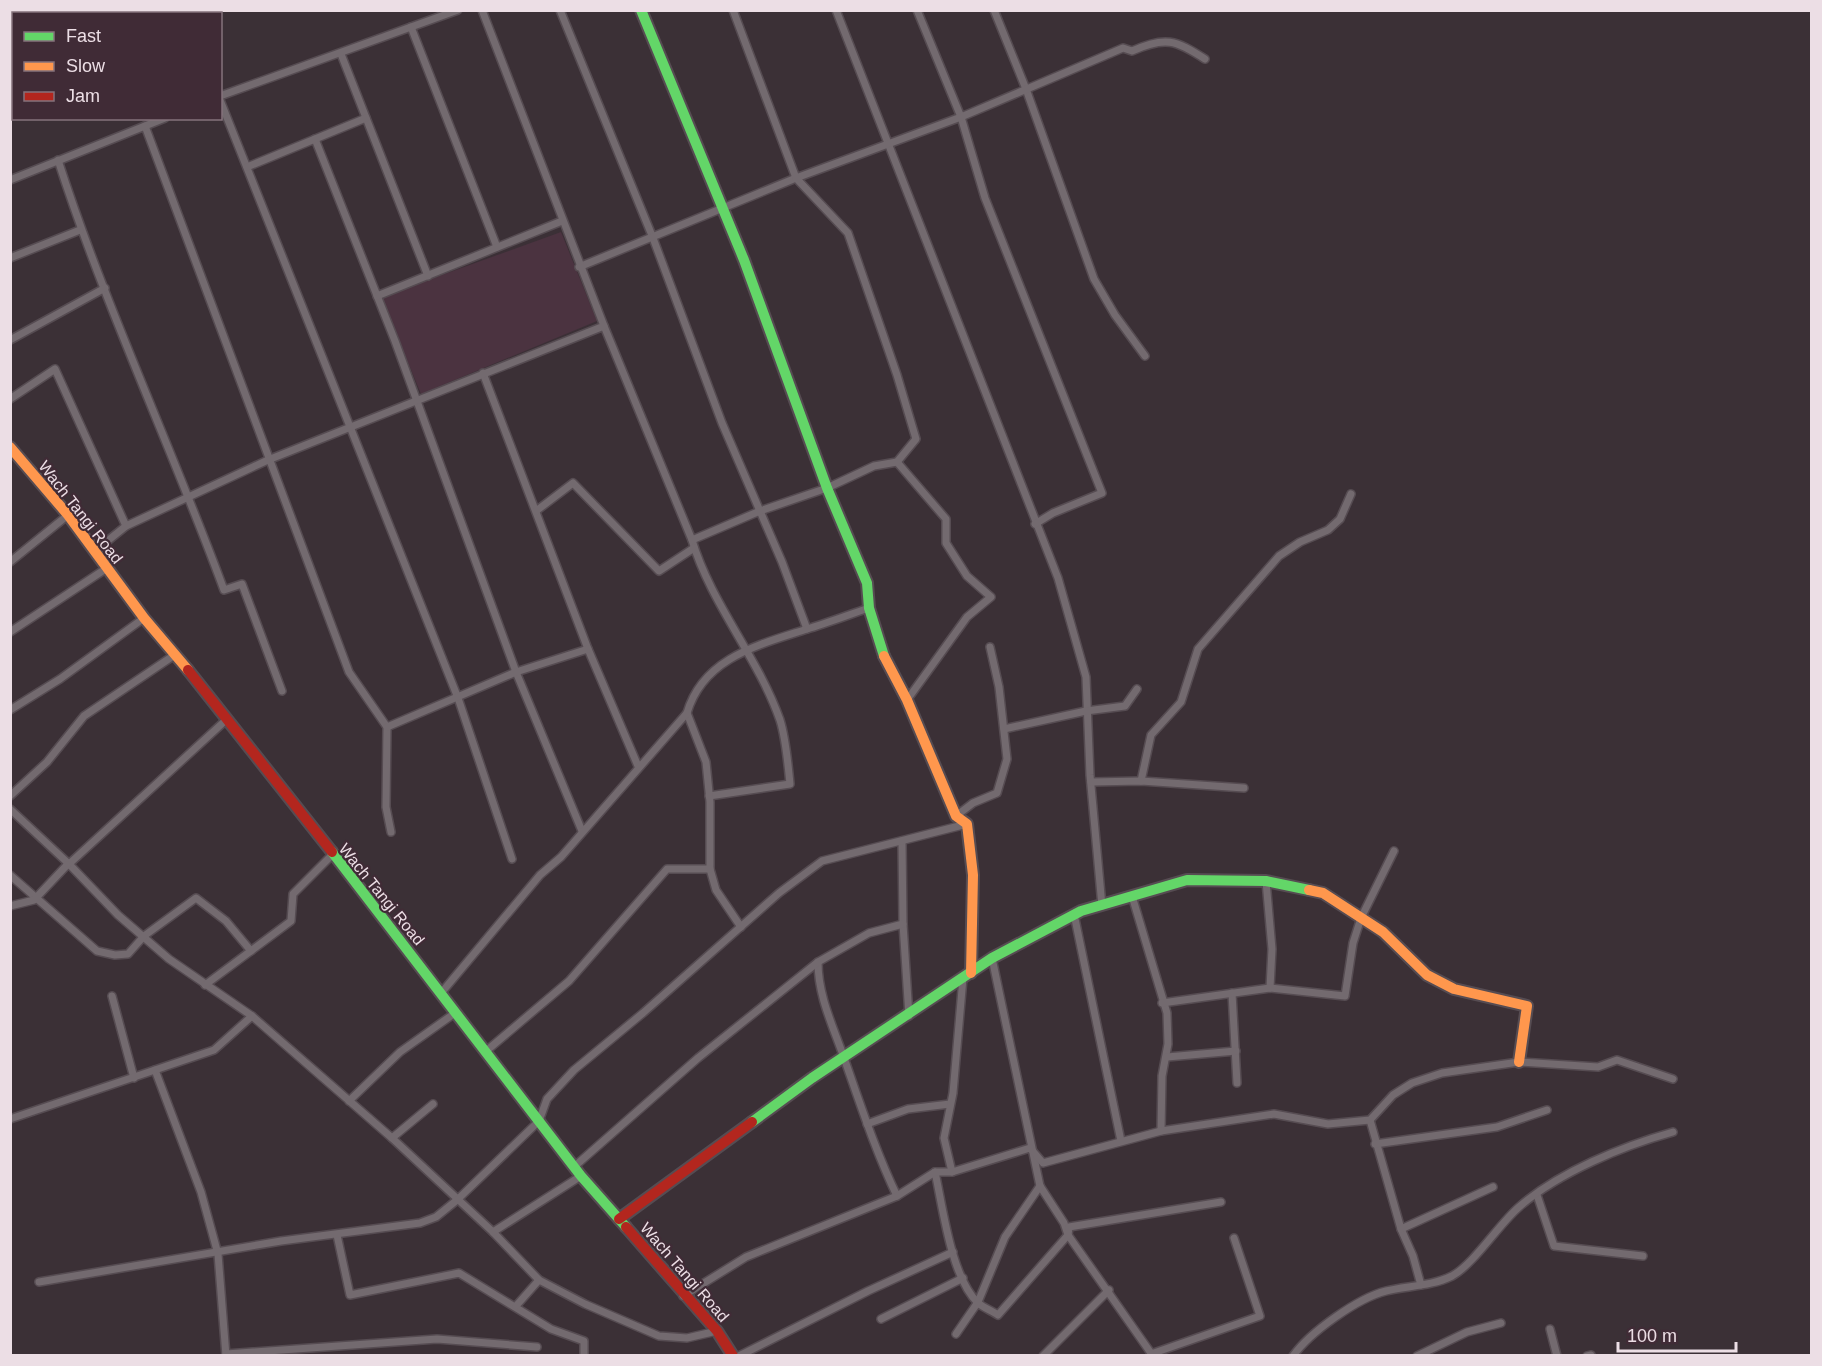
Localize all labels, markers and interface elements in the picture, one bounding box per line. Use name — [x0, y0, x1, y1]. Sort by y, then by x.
legend — [12, 12, 222, 120]
text: Fast — [66, 26, 101, 46]
text: Slow — [66, 56, 106, 76]
text: Jam — [66, 86, 100, 106]
street label: Wach Tangi Road — [35, 458, 126, 567]
street label: Wach Tangi Road — [336, 840, 428, 948]
street label: Wach Tangi Road — [637, 1219, 732, 1325]
scale bar — [1618, 1315, 1736, 1353]
text: 100 m — [1627, 1326, 1677, 1346]

